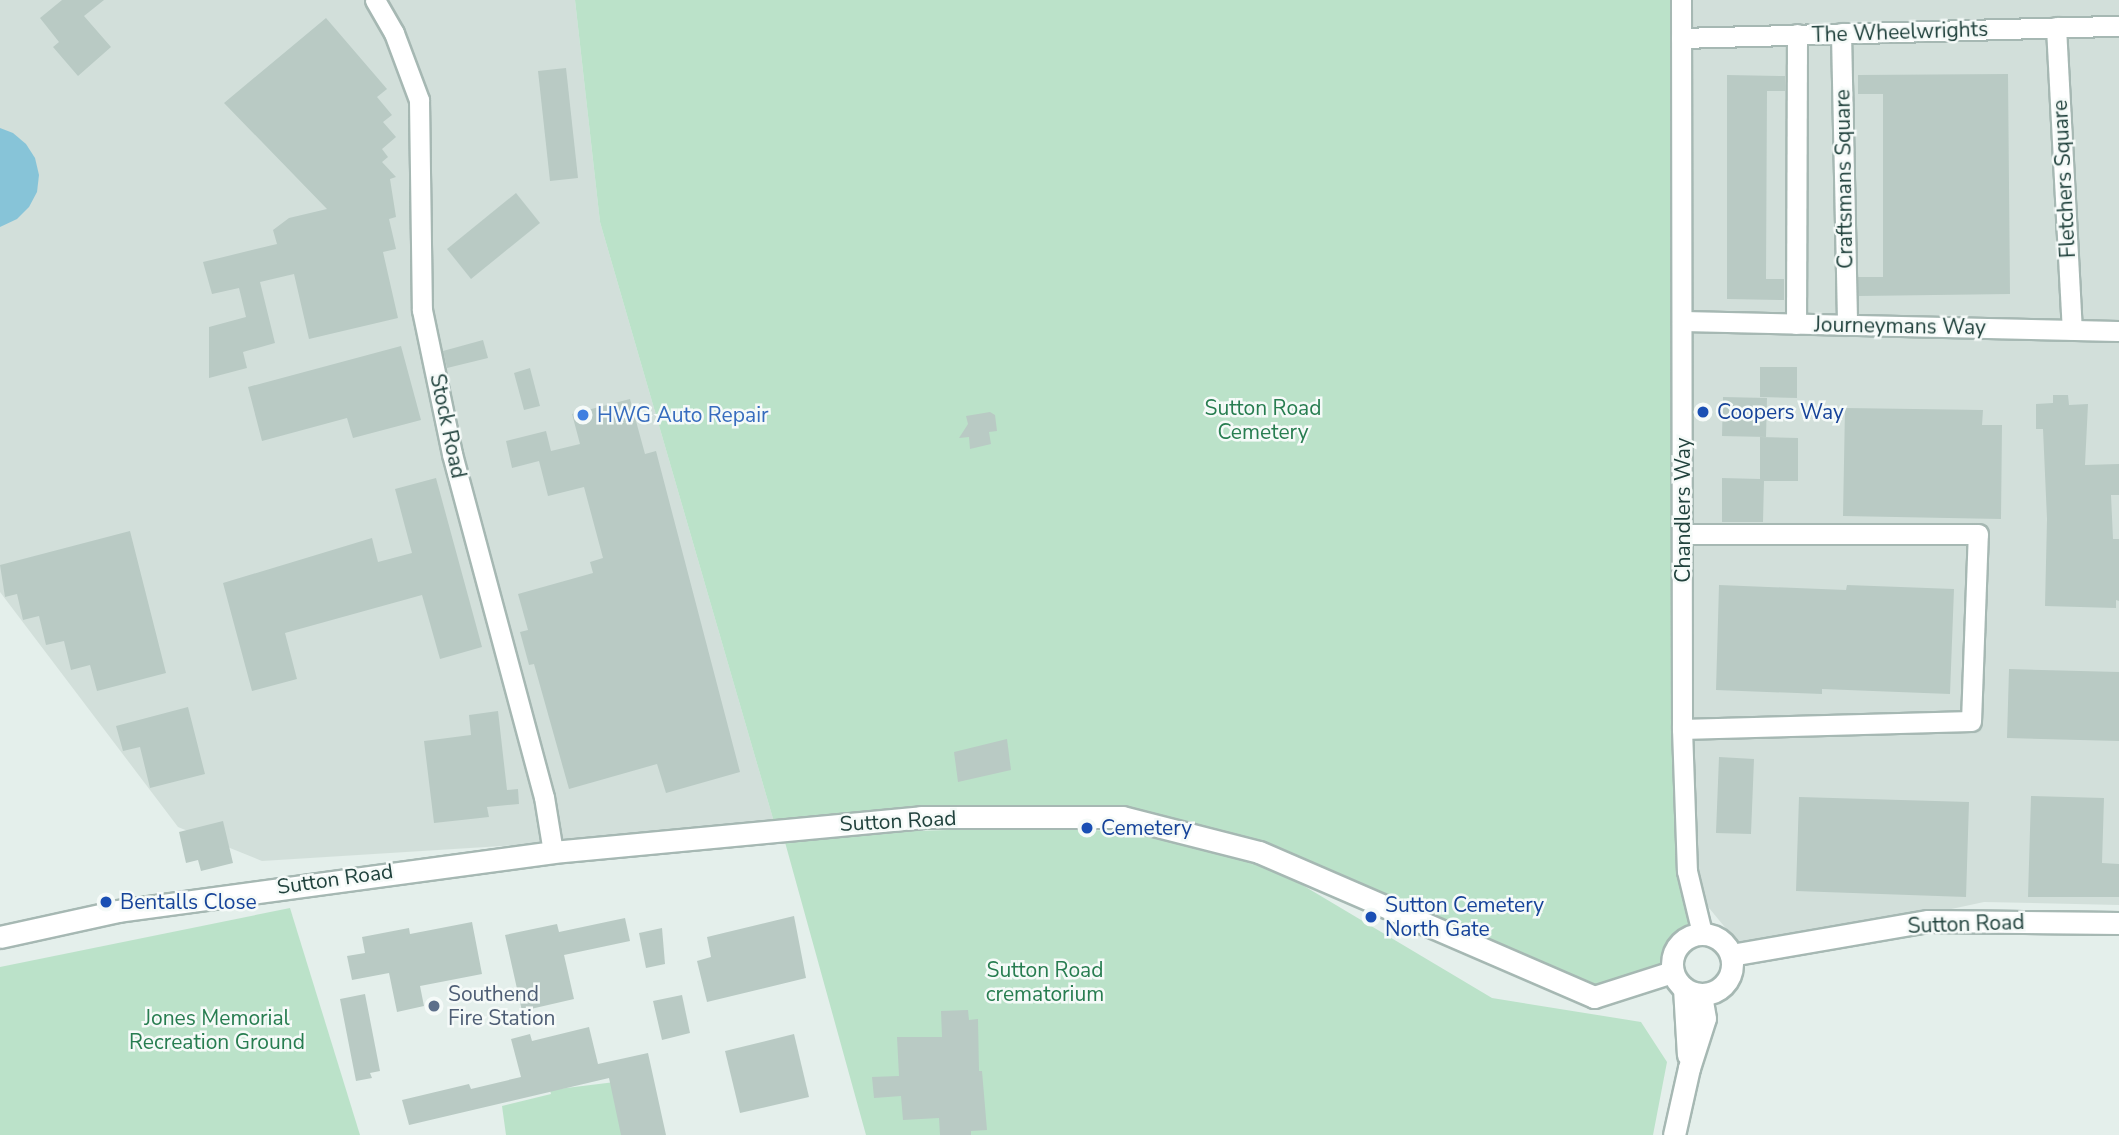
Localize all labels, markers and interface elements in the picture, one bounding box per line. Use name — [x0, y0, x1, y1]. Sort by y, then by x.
street label: The Wheelwrights — [1811, 16, 1989, 48]
street label: Craftsmans Square — [1830, 89, 1858, 269]
street label: Fletchers Square — [2047, 99, 2081, 259]
street label: Journeymans Way — [1814, 312, 1986, 340]
street label: Stock Road — [425, 371, 471, 481]
park label: Sutton Road Cemetery — [1205, 395, 1321, 445]
place label: Coopers Way — [1717, 399, 1844, 425]
place label: HWG Auto Repair — [597, 402, 769, 428]
marker: Coopers Way — [1695, 404, 1711, 420]
marker: HWG Auto Repair — [575, 407, 591, 423]
street label: Chandlers Way — [1670, 437, 1696, 583]
street label: Sutton Road — [839, 805, 957, 837]
place label: Cemetery — [1101, 815, 1192, 841]
marker: Cemetery — [1079, 820, 1095, 836]
street label: Sutton Road — [275, 858, 395, 900]
place label: Bentalls Close — [120, 889, 257, 915]
place label: Sutton Cemetery North Gate — [1385, 892, 1544, 942]
marker: Bentalls Close — [98, 894, 114, 910]
marker: Sutton Cemetery North Gate — [1363, 909, 1379, 925]
street label: Sutton Road — [1907, 909, 2025, 939]
park label: Sutton Road crematorium — [986, 957, 1104, 1007]
place label: Southend Fire Station — [448, 981, 556, 1031]
marker: Southend Fire Station — [426, 998, 442, 1014]
park label: Jones Memorial Recreation Ground — [129, 1005, 305, 1055]

